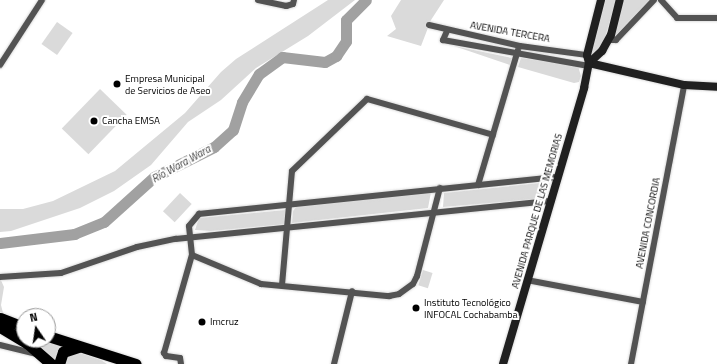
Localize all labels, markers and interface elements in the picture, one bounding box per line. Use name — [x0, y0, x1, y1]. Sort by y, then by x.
street label: AVENIDA TERCERA — [469, 19, 551, 45]
place label: Empresa Municipal de Servicios de Aseo — [125, 72, 211, 96]
marker: Empresa Municipal de Servicios de Aseo — [112, 79, 122, 89]
place label: Cancha EMSA — [102, 115, 160, 127]
marker: Cancha EMSA — [89, 116, 99, 126]
street label: AVENIDA PARQUE DE LAS MEMORIAS — [509, 132, 565, 290]
water label: Río Wara Wara — [149, 142, 213, 186]
street label: AVENIDA CONCORDIA — [633, 177, 663, 269]
place label: Instituto Tecnológico INFOCAL Cochabamba — [424, 296, 518, 320]
marker: Instituto Tecnológico INFOCAL Cochabamba — [411, 303, 421, 313]
north arrow — [16, 308, 56, 348]
text: N — [28, 309, 39, 326]
place label: Imcruz — [210, 316, 238, 328]
marker: Imcruz — [197, 317, 207, 327]

